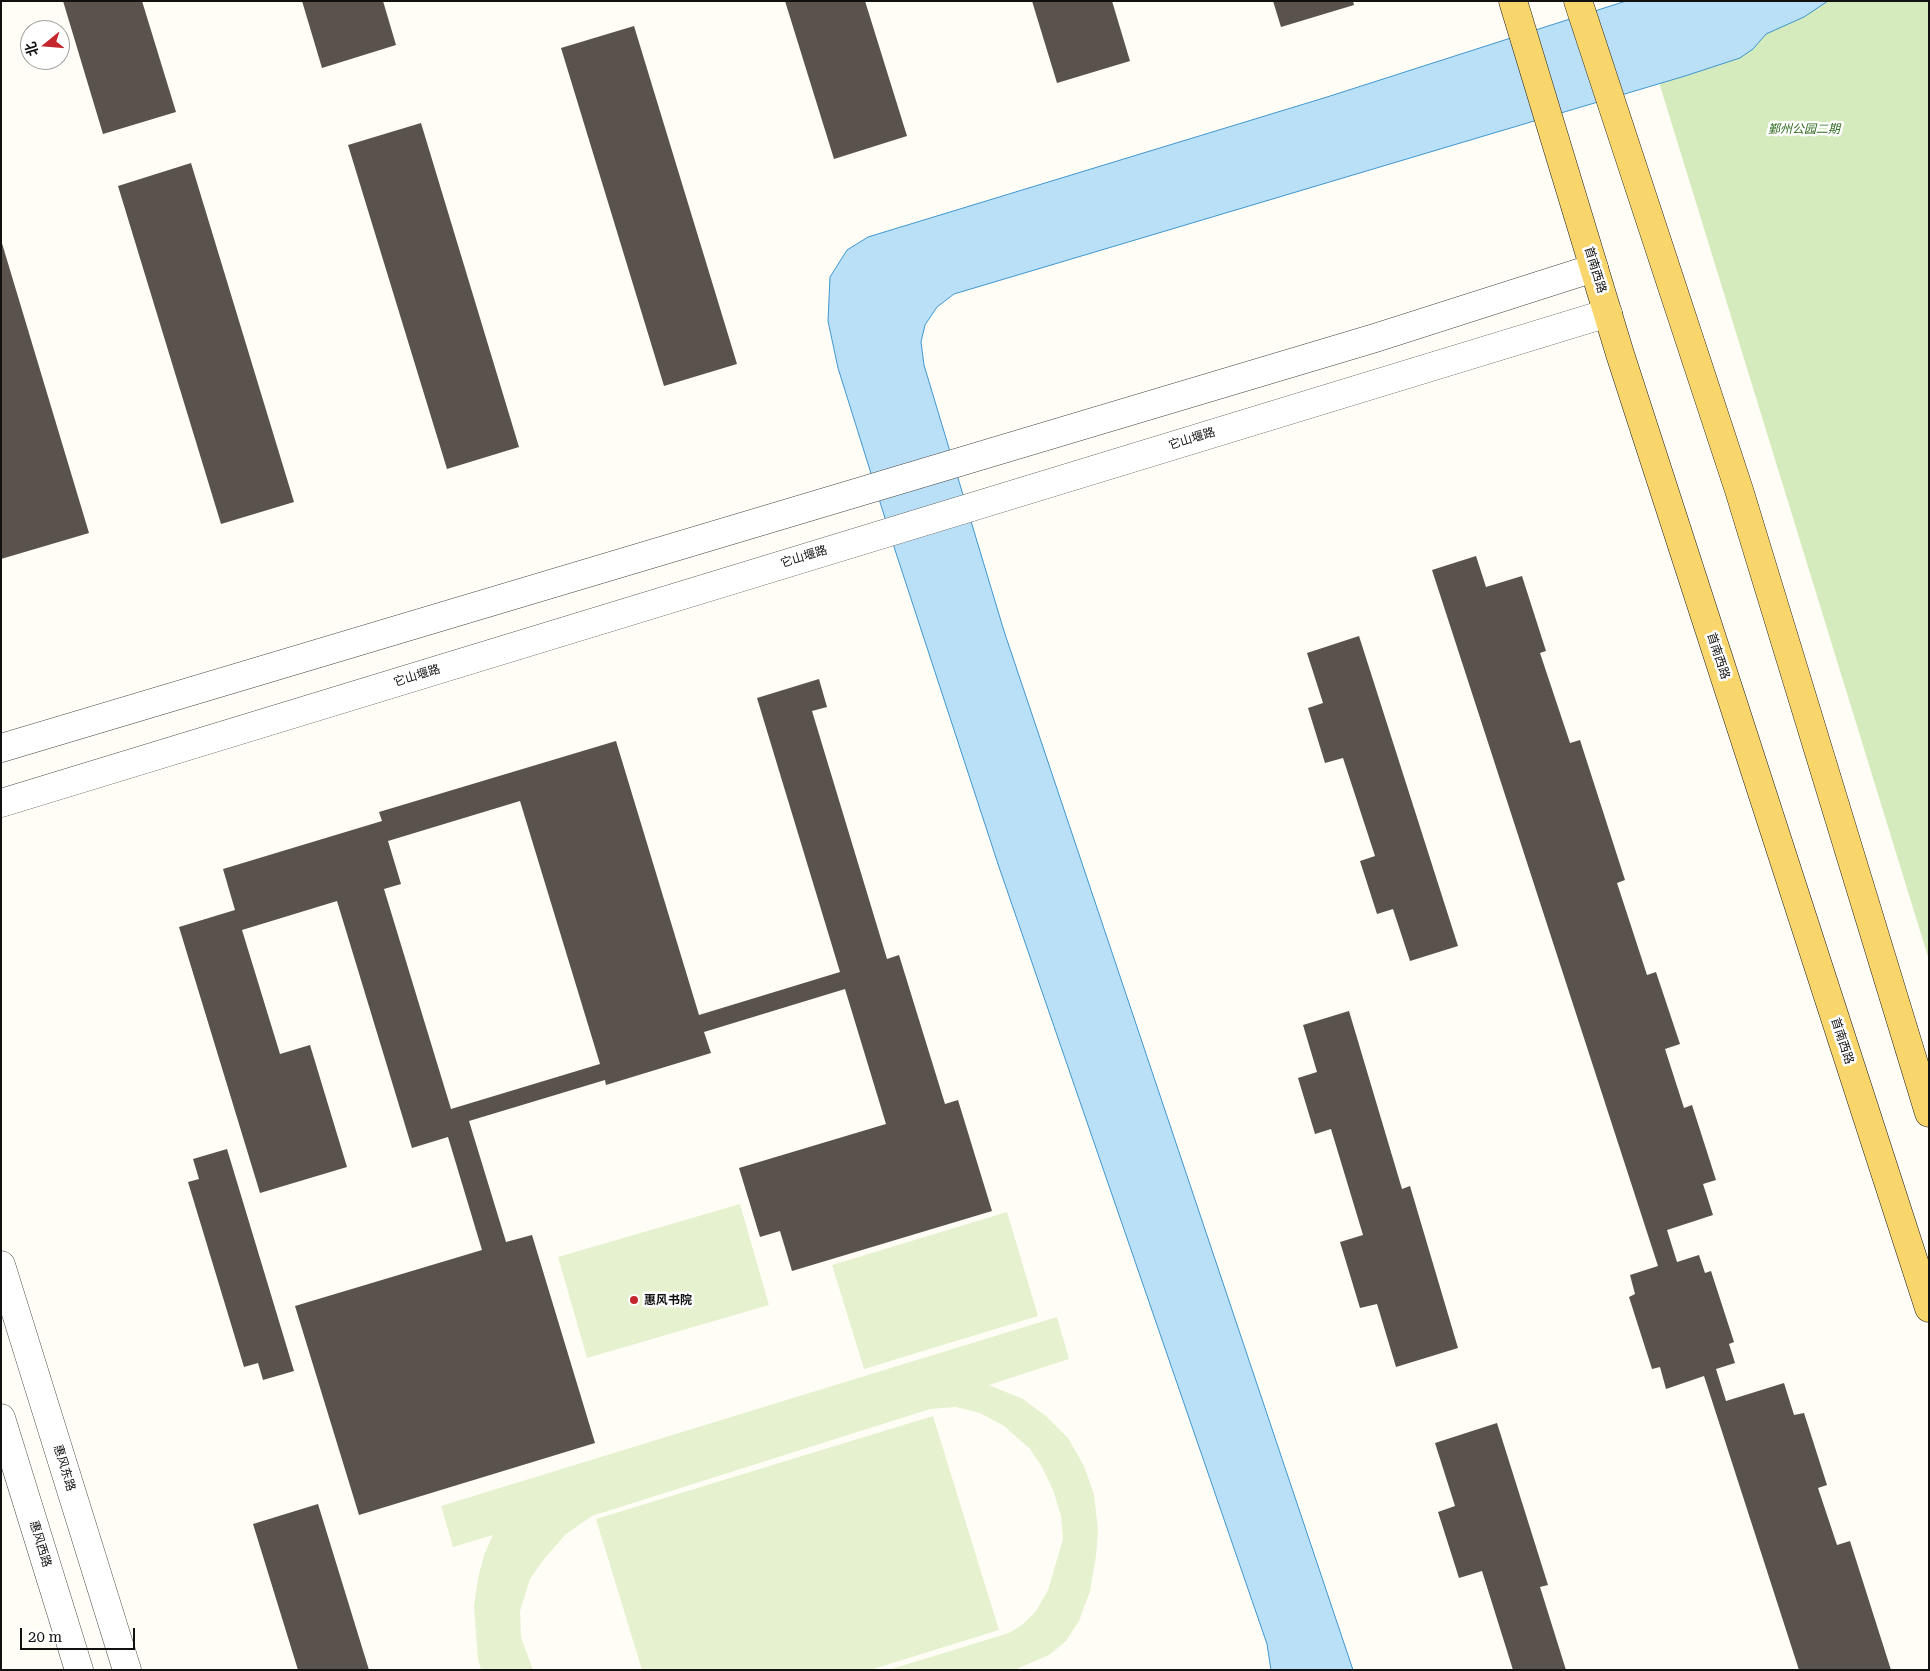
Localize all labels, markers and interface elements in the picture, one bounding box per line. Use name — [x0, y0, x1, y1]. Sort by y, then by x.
north arrow — [20, 20, 70, 70]
text: 北 — [22, 40, 41, 58]
park label: 鄞州公园二期 — [1768, 122, 1840, 136]
street label: 首南西路 — [1581, 245, 1609, 295]
street label: 它山堰路 — [1167, 425, 1217, 453]
street label: 它山堰路 — [779, 543, 829, 571]
street label: 首南西路 — [1704, 631, 1732, 681]
street label: 它山堰路 — [392, 662, 442, 690]
street label: 首南西路 — [1828, 1016, 1856, 1066]
place label: 惠风书院 — [644, 1293, 692, 1307]
marker: 惠风书院 — [628, 1294, 640, 1306]
street label: 惠风东路 — [50, 1443, 78, 1493]
street label: 惠风西路 — [26, 1519, 54, 1569]
scale bar — [22, 1618, 138, 1650]
text: 20 m — [28, 1628, 62, 1646]

